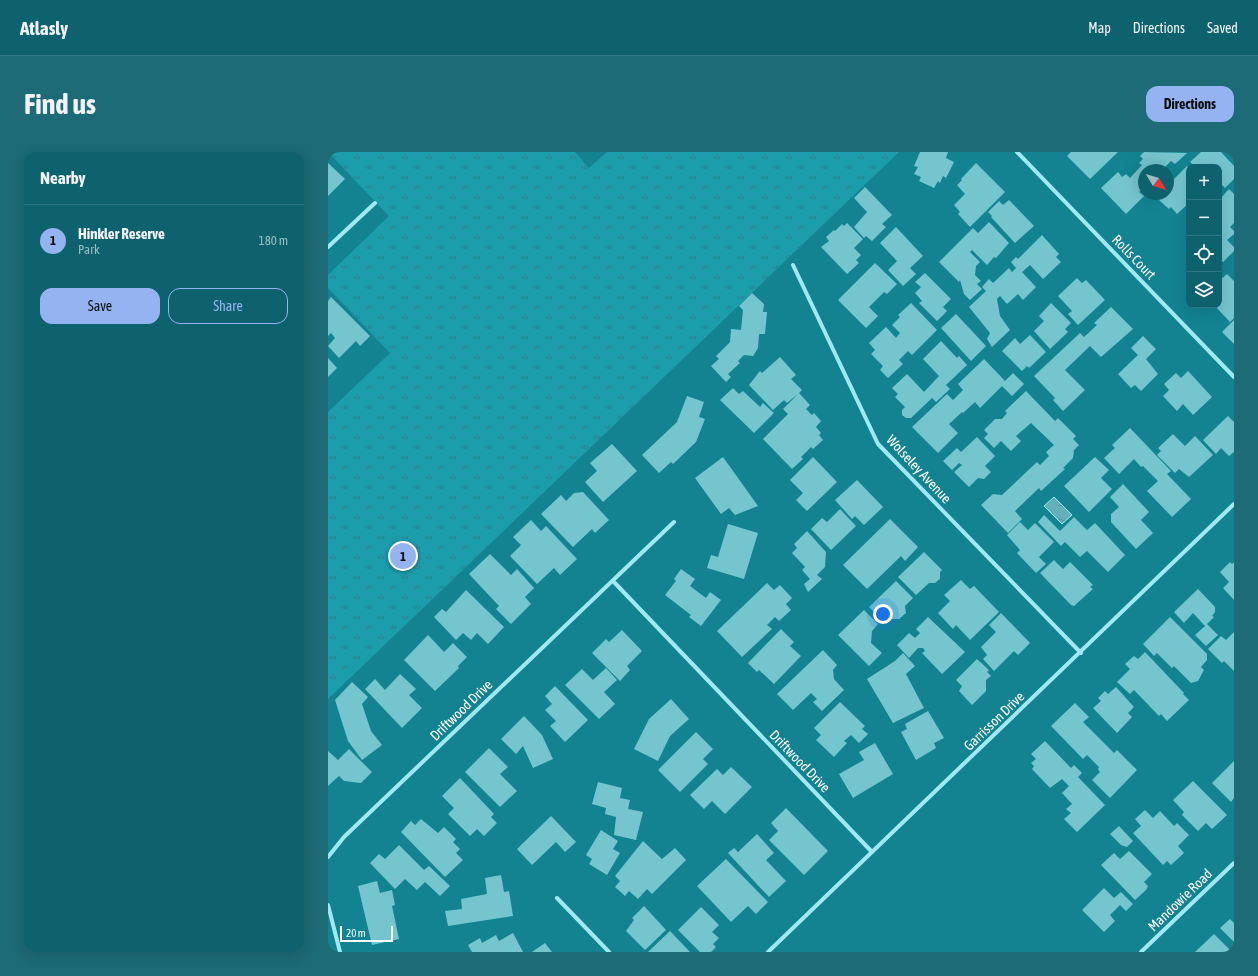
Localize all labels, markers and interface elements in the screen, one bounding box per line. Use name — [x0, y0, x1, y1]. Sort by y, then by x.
text: Atlasly — [20, 17, 68, 39]
text: Map — [1088, 20, 1111, 36]
text: Directions — [1133, 20, 1185, 36]
text: Saved — [1207, 20, 1238, 36]
button: Directions — [1146, 86, 1234, 122]
text: Find us — [24, 88, 96, 120]
north arrow — [1138, 164, 1174, 200]
map controls — [1186, 164, 1222, 308]
button: + — [1186, 164, 1222, 200]
text: Nearby — [40, 168, 86, 188]
button: − — [1186, 200, 1222, 236]
text: Hinkler Reserve — [78, 225, 165, 242]
street label: Rolls Court — [1109, 231, 1159, 283]
text: 1 — [50, 233, 56, 248]
text: 180 m — [259, 233, 288, 248]
button: locate — [1186, 236, 1222, 272]
text: Park — [78, 242, 100, 257]
button: layers — [1186, 272, 1222, 308]
button: Save — [40, 288, 160, 324]
button: Share — [168, 288, 288, 324]
street label: Wolseley Avenue — [883, 432, 955, 506]
pin: 1 — [390, 541, 416, 571]
your location — [873, 604, 893, 624]
street label: Driftwood Drive — [427, 676, 495, 744]
street label: Garrisson Drive — [960, 688, 1028, 754]
street label: Driftwood Drive — [766, 727, 834, 795]
street label: Mandowie Road — [1145, 866, 1215, 934]
scale bar — [340, 924, 393, 943]
text: 20 m — [346, 927, 366, 939]

